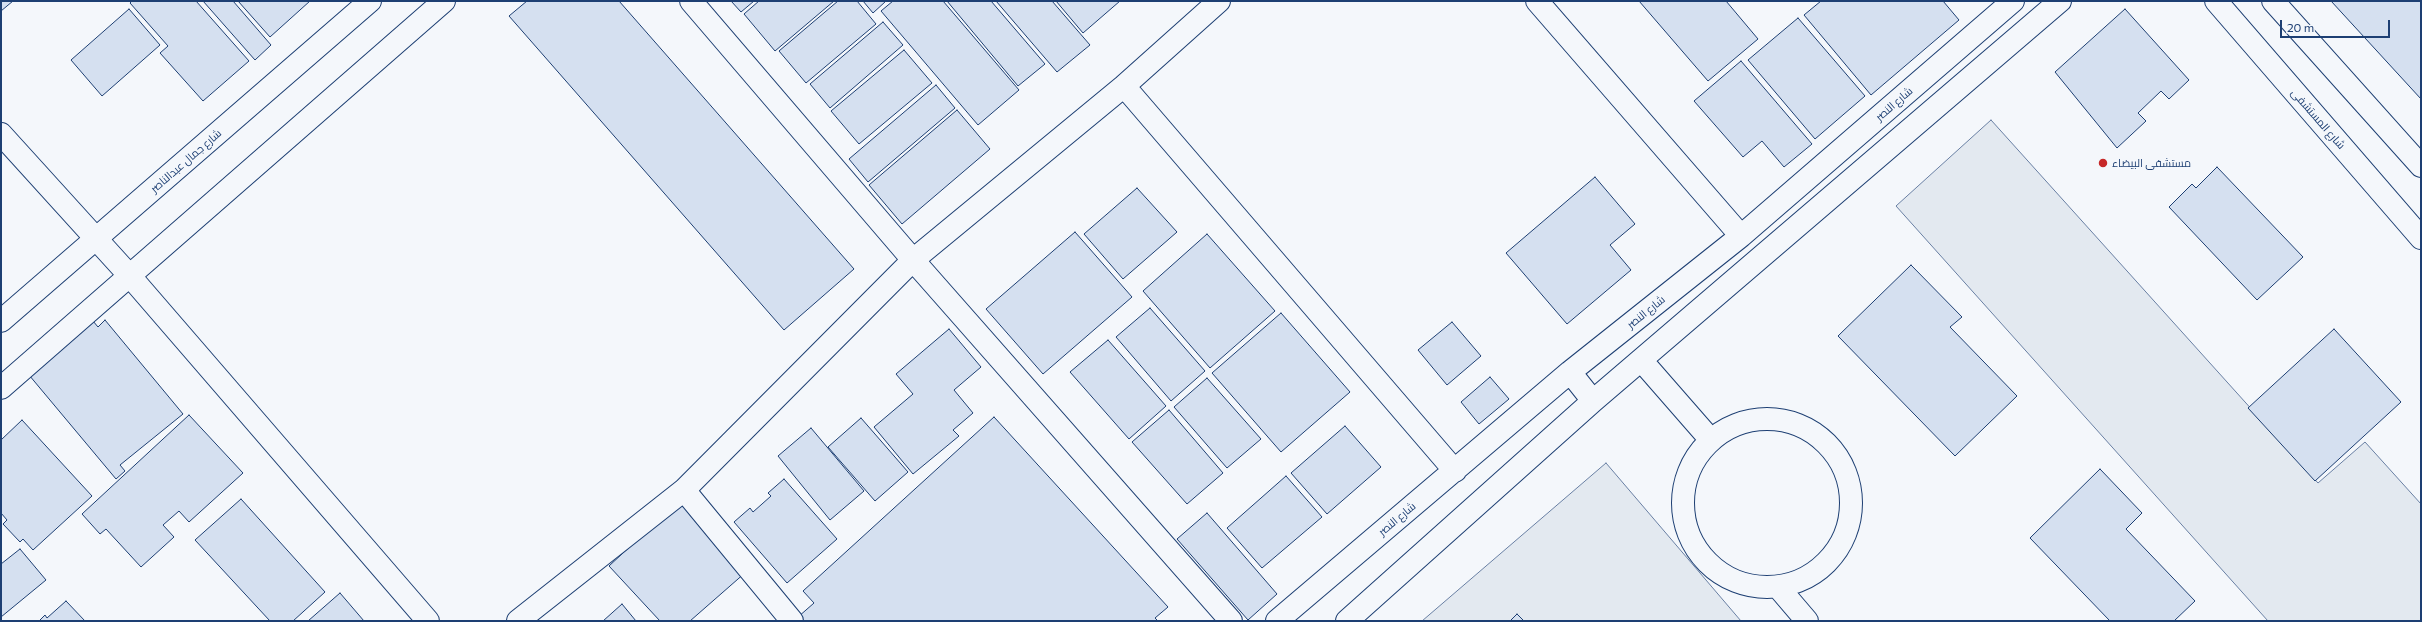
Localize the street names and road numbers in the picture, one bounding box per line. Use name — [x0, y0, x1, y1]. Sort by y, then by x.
street label: شارع النصر — [1873, 84, 1915, 124]
street label: شارع المستشفى — [2288, 86, 2348, 152]
street label: شارع جمال عبدالناصر — [148, 127, 224, 195]
street label: شارع النصر — [1624, 293, 1668, 331]
street label: شارع النصر — [1376, 500, 1418, 538]

